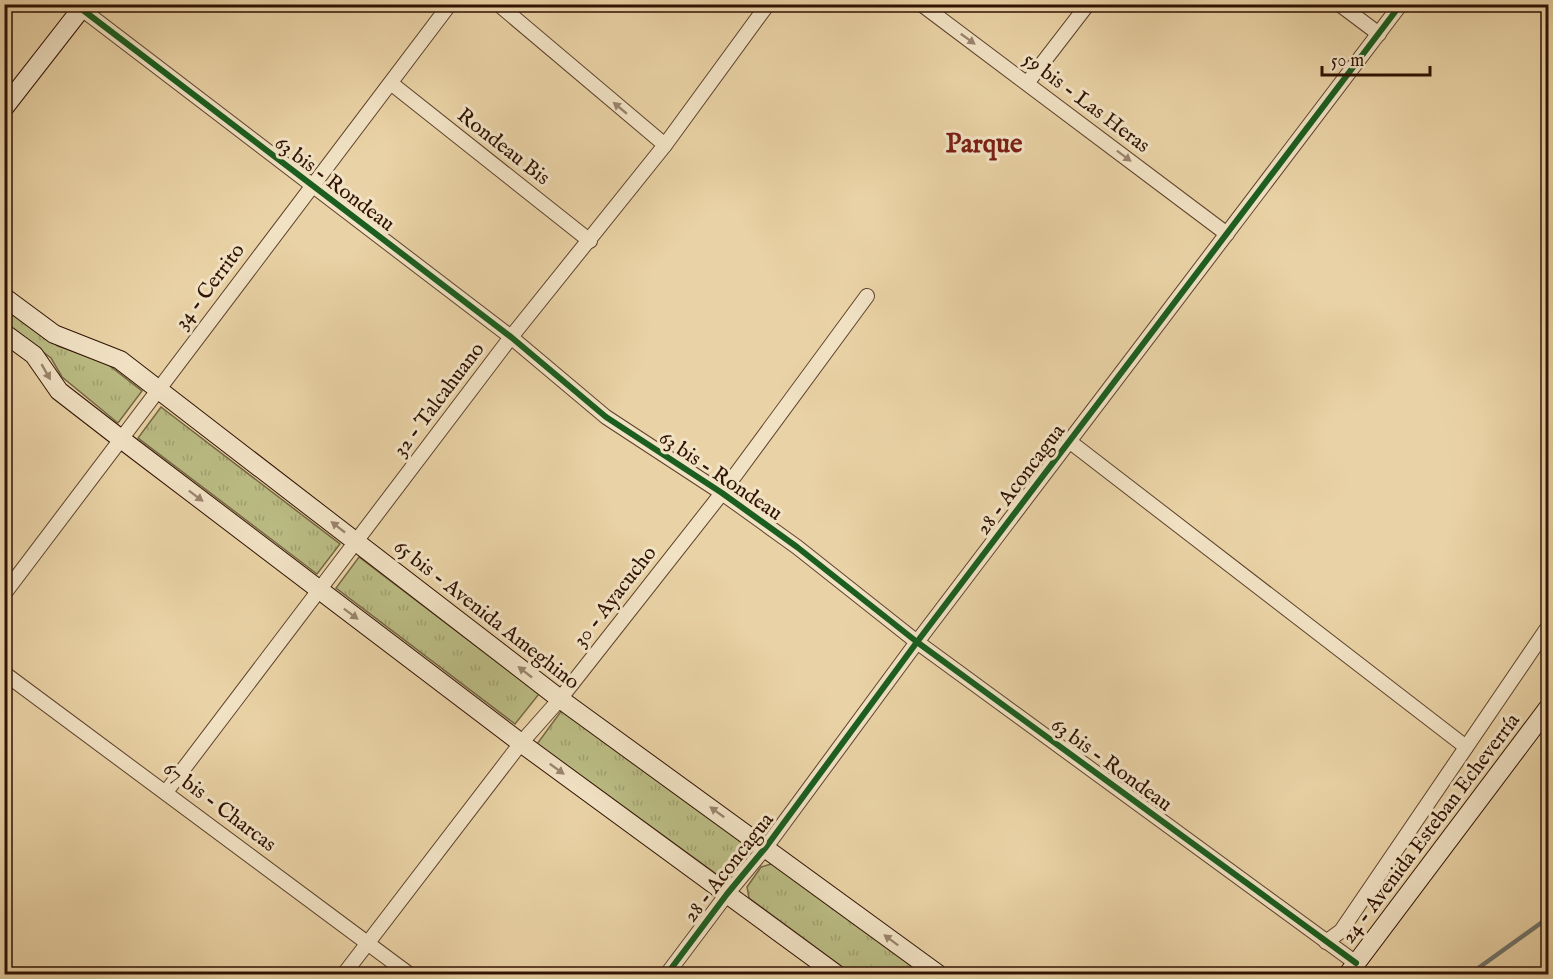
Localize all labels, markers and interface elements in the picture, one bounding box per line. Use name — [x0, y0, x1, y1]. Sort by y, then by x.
one-way arrow — [960, 33, 976, 45]
scale bar — [1322, 39, 1430, 77]
street label: 59 bis - Las Heras — [1017, 47, 1155, 160]
text: 50 m — [1331, 50, 1364, 73]
one-way arrow — [612, 101, 628, 114]
street label: Rondeau Bis — [451, 102, 555, 192]
district label: Parque — [946, 128, 1023, 162]
street label: 63 bis - Rondeau — [269, 130, 400, 238]
one-way arrow — [1116, 150, 1132, 162]
street label: 34 - Cerrito — [169, 238, 251, 335]
street label: 32 - Talcahuano — [387, 337, 491, 463]
one-way arrow — [41, 364, 52, 380]
street label: 28 - Aconcagua — [971, 418, 1072, 541]
street label: 63 bis - Rondeau — [653, 425, 787, 528]
one-way arrow — [187, 490, 203, 502]
one-way arrow — [330, 522, 345, 534]
street label: 65 bis - Avenida Ameghino — [388, 534, 585, 696]
street label: 30 - Ayacucho — [567, 541, 663, 653]
one-way arrow — [343, 608, 359, 620]
one-way arrow — [518, 667, 533, 679]
street label: 24 - Avenida Esteban Echeverría — [1336, 708, 1527, 949]
street label: 63 bis - Rondeau — [1045, 712, 1177, 818]
street label: 67 bis - Charcas — [157, 756, 281, 859]
one-way arrow — [549, 763, 565, 775]
one-way arrow — [709, 806, 725, 818]
street label: 28 - Aconcagua — [678, 807, 781, 928]
one-way arrow — [883, 933, 899, 946]

